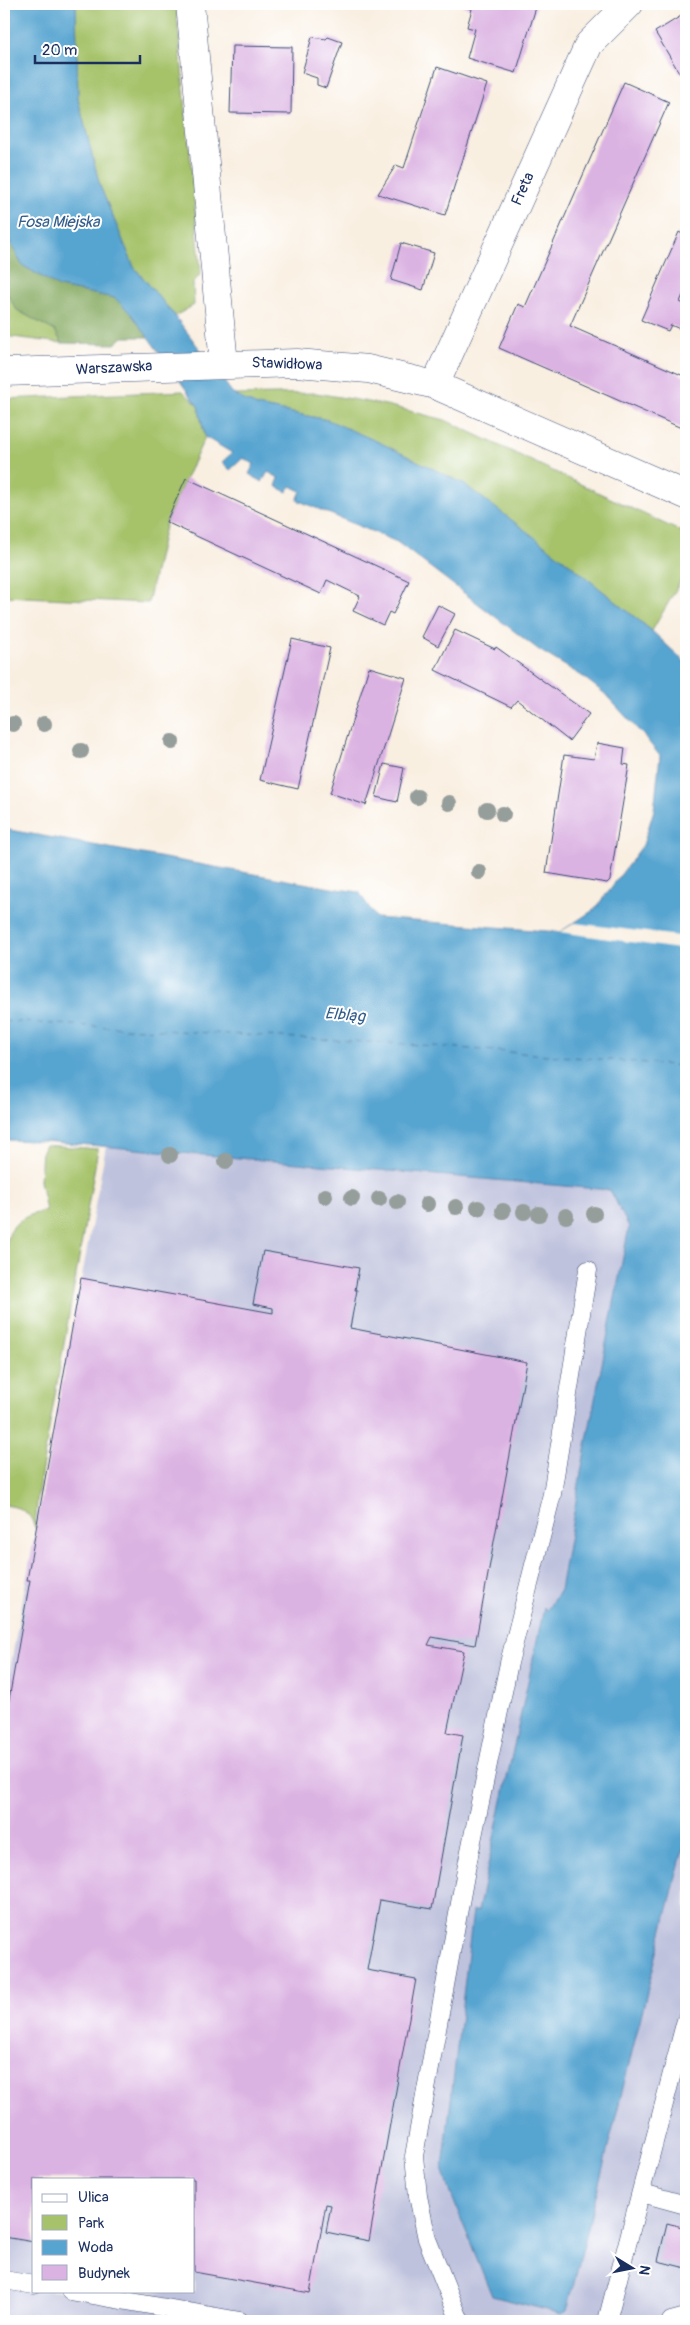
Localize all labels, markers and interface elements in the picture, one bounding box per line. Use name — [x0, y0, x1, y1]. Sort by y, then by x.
scale bar — [35, 32, 140, 64]
text: 20 m — [42, 41, 77, 60]
street label: Freta — [507, 169, 539, 209]
water label: Fosa Miejska — [17, 212, 101, 232]
street label: Stawidłowa — [251, 353, 323, 375]
street label: Warszawska — [75, 357, 153, 379]
water label: Elbląg — [324, 1003, 368, 1027]
legend — [32, 2178, 195, 2292]
text: Ulica — [78, 2188, 109, 2207]
text: Park — [78, 2214, 105, 2233]
text: Woda — [78, 2238, 113, 2257]
north arrow — [608, 2242, 658, 2292]
text: Budynek — [78, 2264, 131, 2283]
text: N — [635, 2264, 654, 2276]

